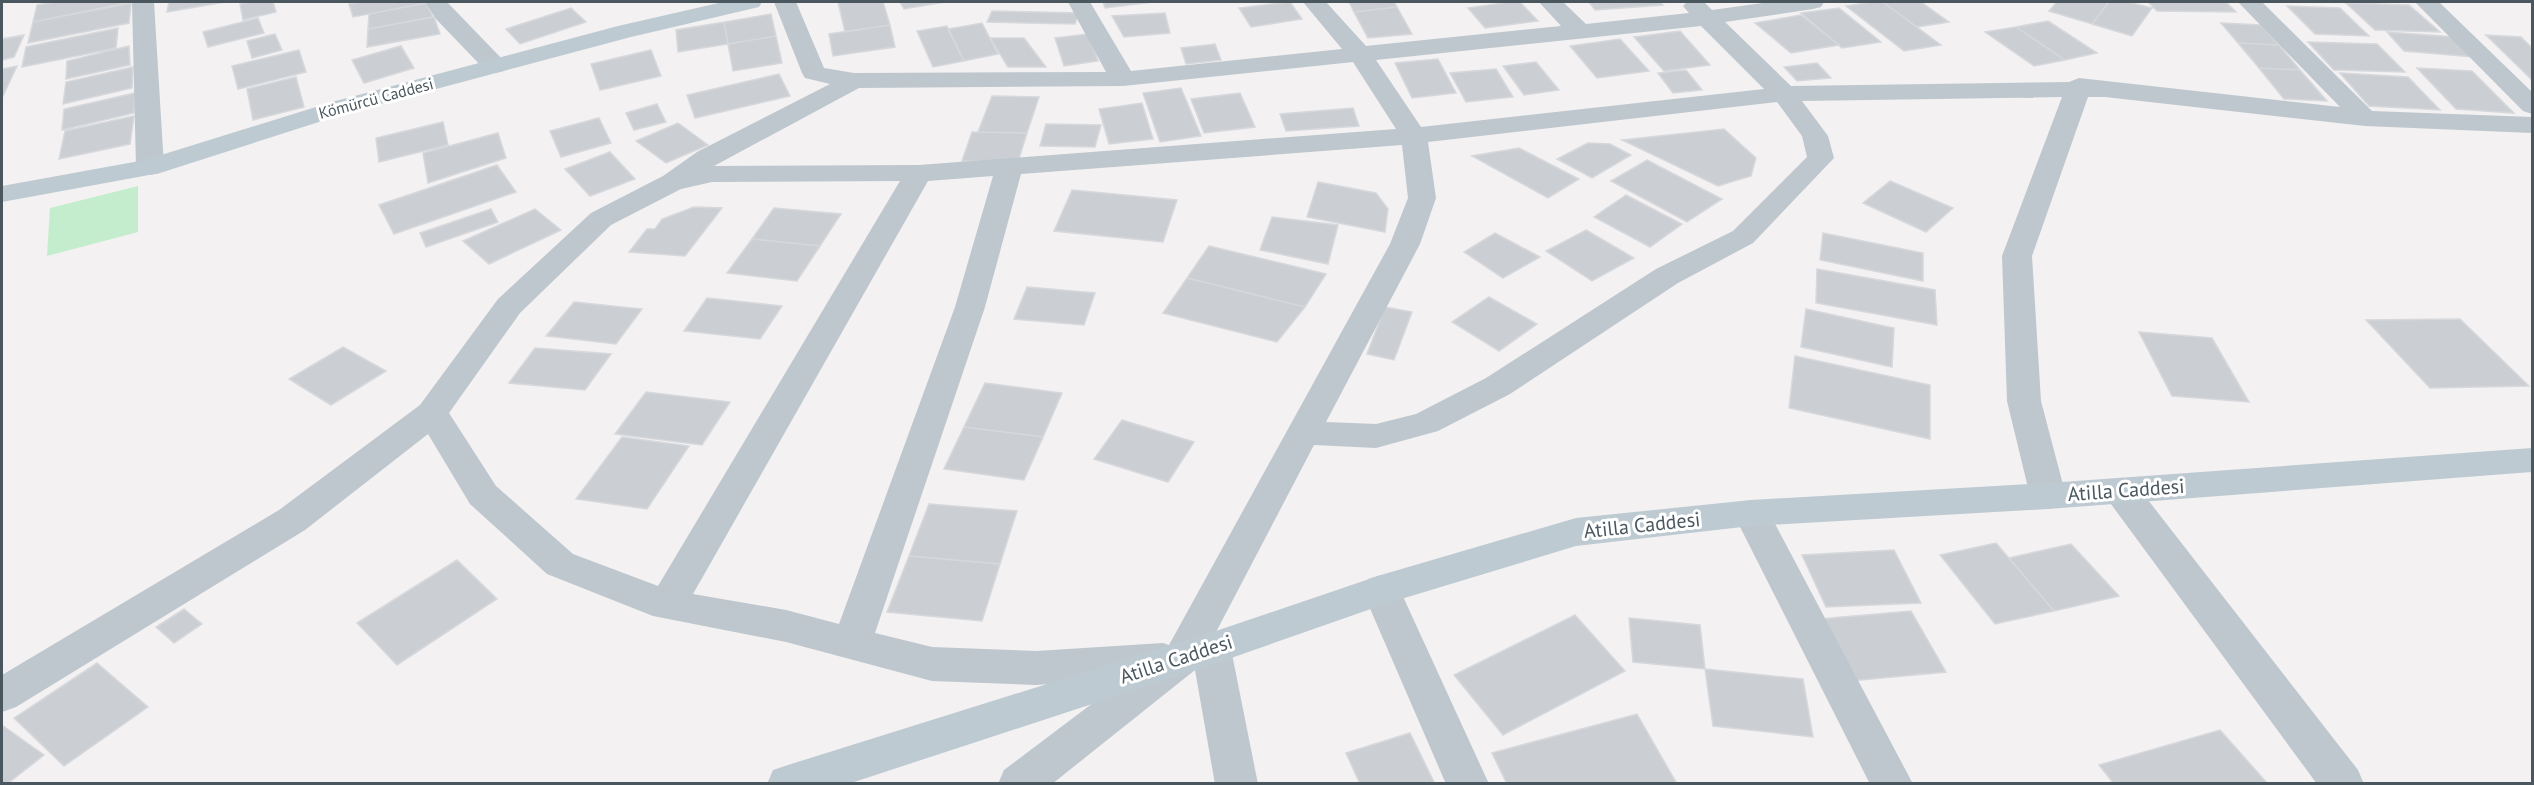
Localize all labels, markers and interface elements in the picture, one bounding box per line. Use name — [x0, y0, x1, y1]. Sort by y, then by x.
street label: Kömürcü Caddesi — [316, 73, 436, 123]
street label: Atilla Caddesi — [2067, 473, 2185, 507]
street label: Atilla Caddesi — [1582, 506, 1702, 544]
street label: Atilla Caddesi — [1116, 629, 1236, 689]

